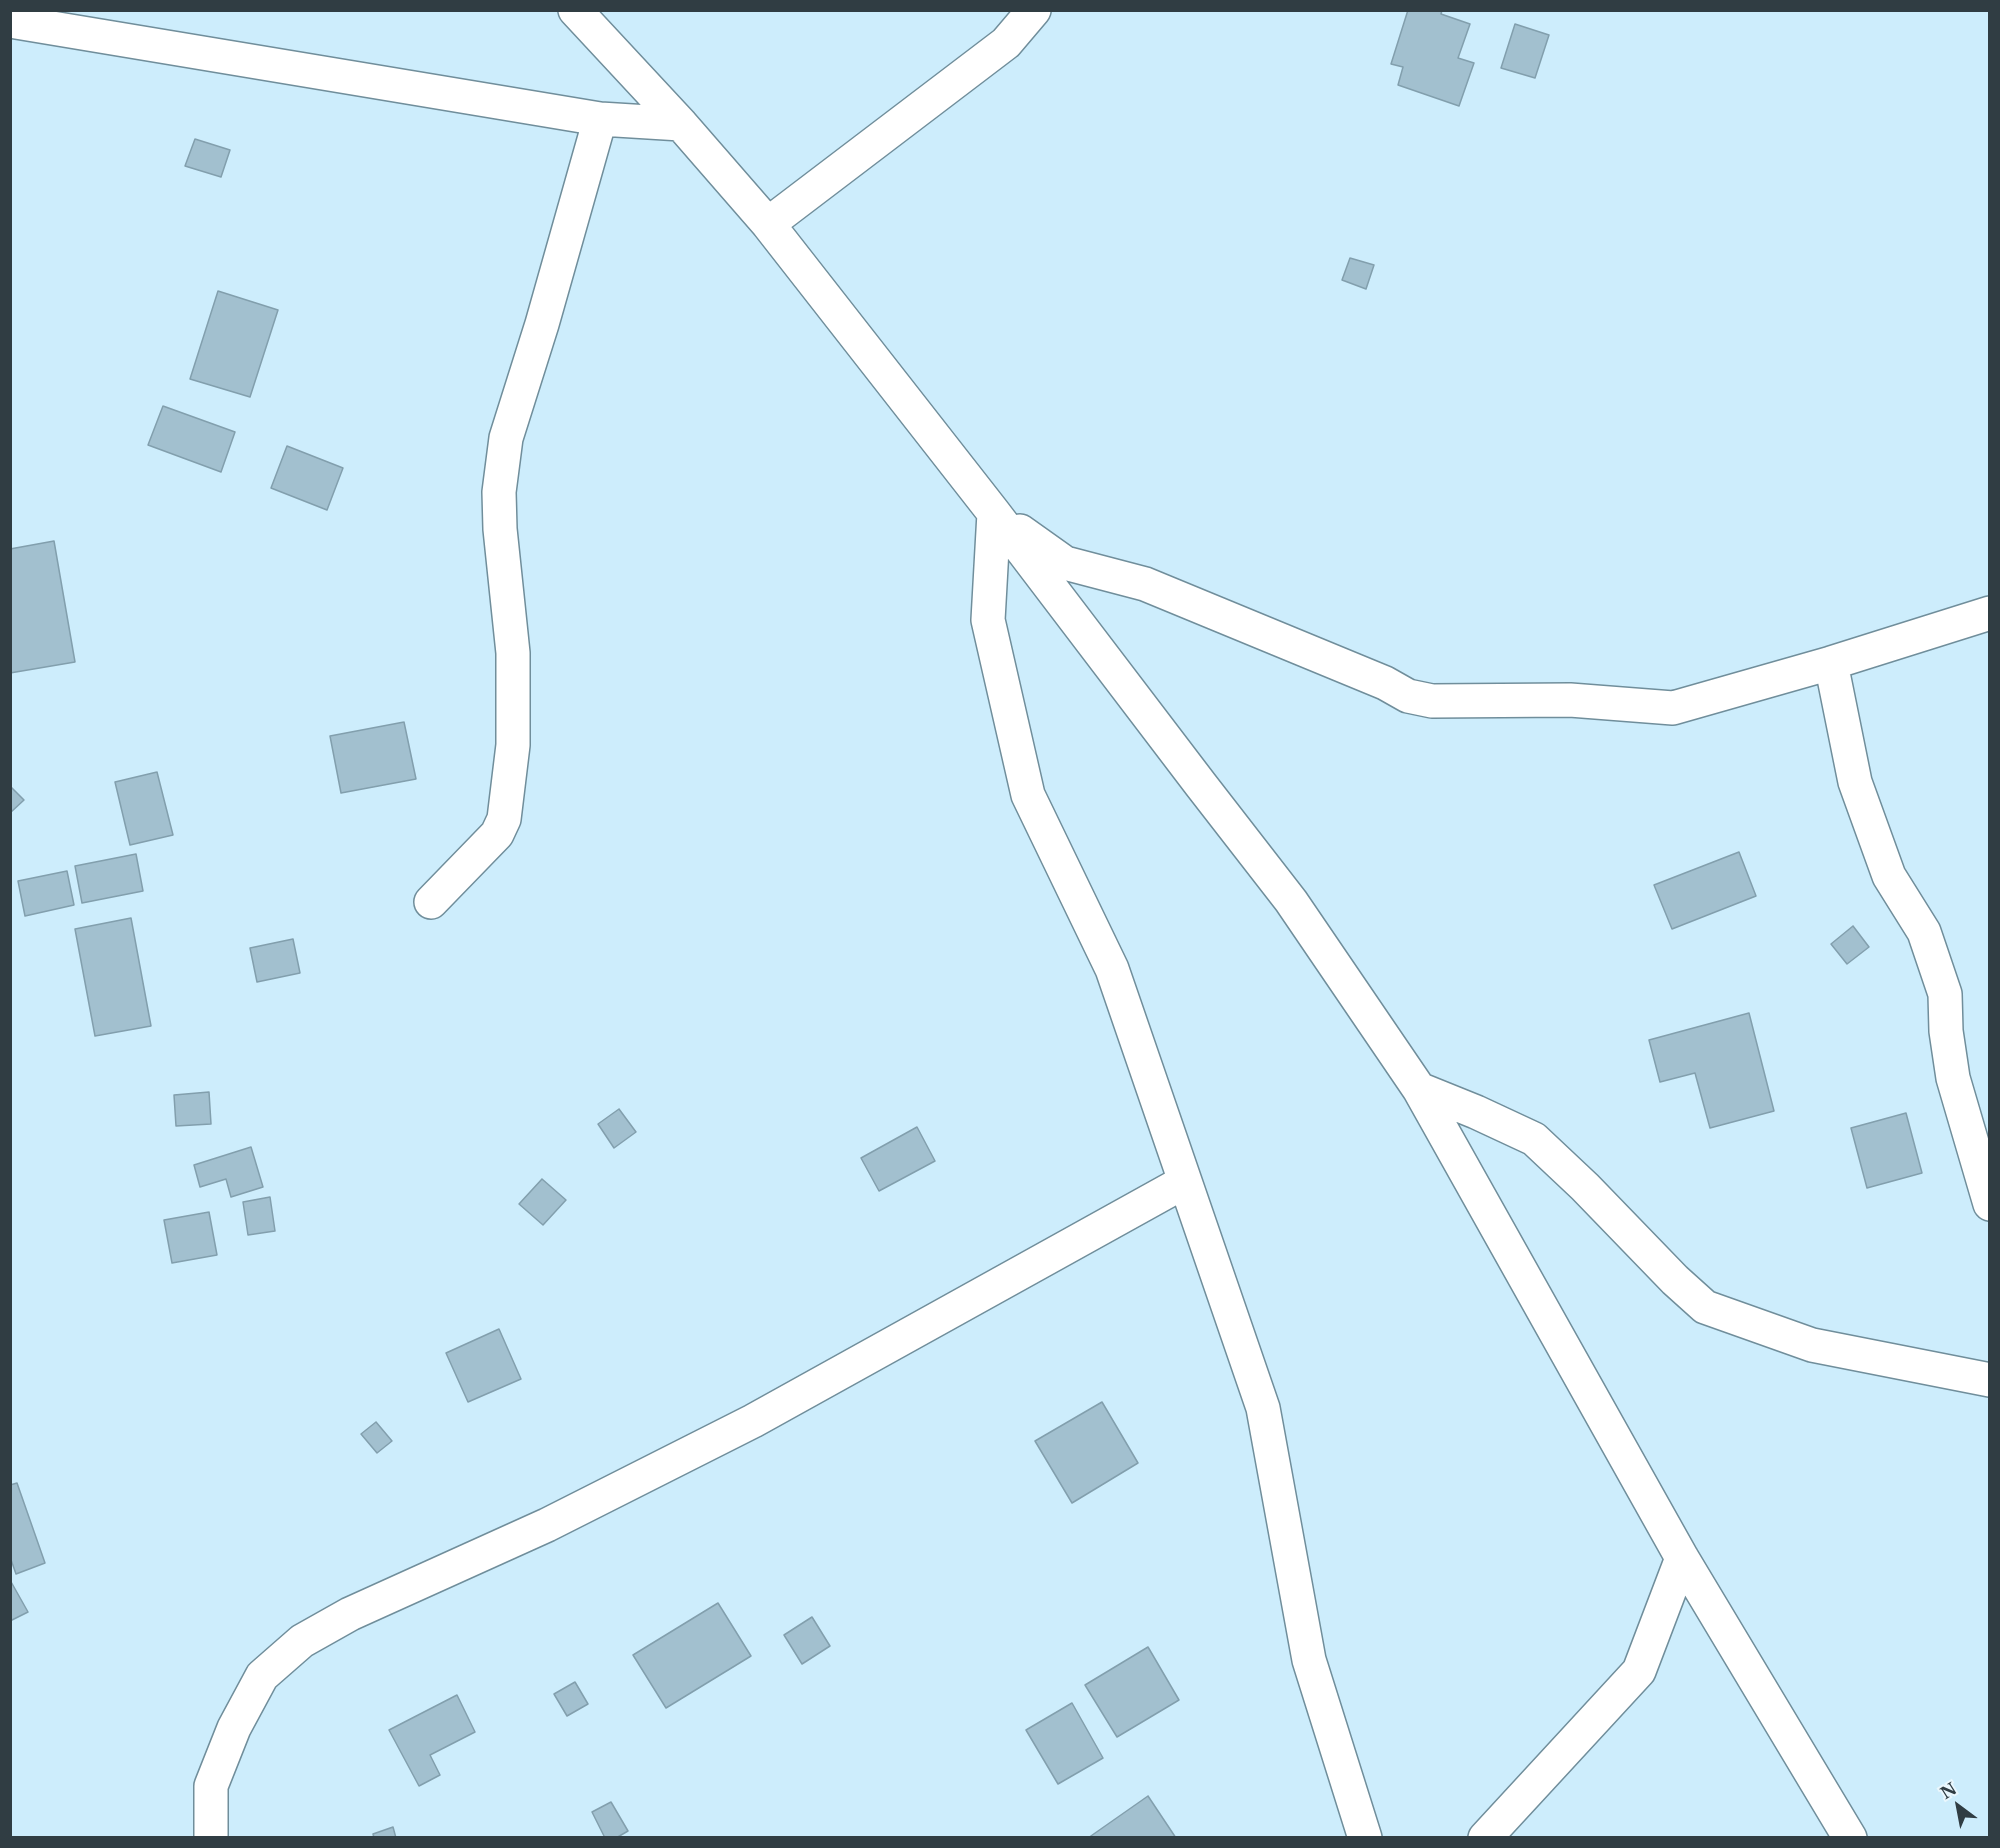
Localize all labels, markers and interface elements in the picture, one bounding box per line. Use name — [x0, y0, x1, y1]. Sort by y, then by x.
north arrow — [1928, 1776, 1988, 1836]
text: N — [1937, 1778, 1960, 1803]

